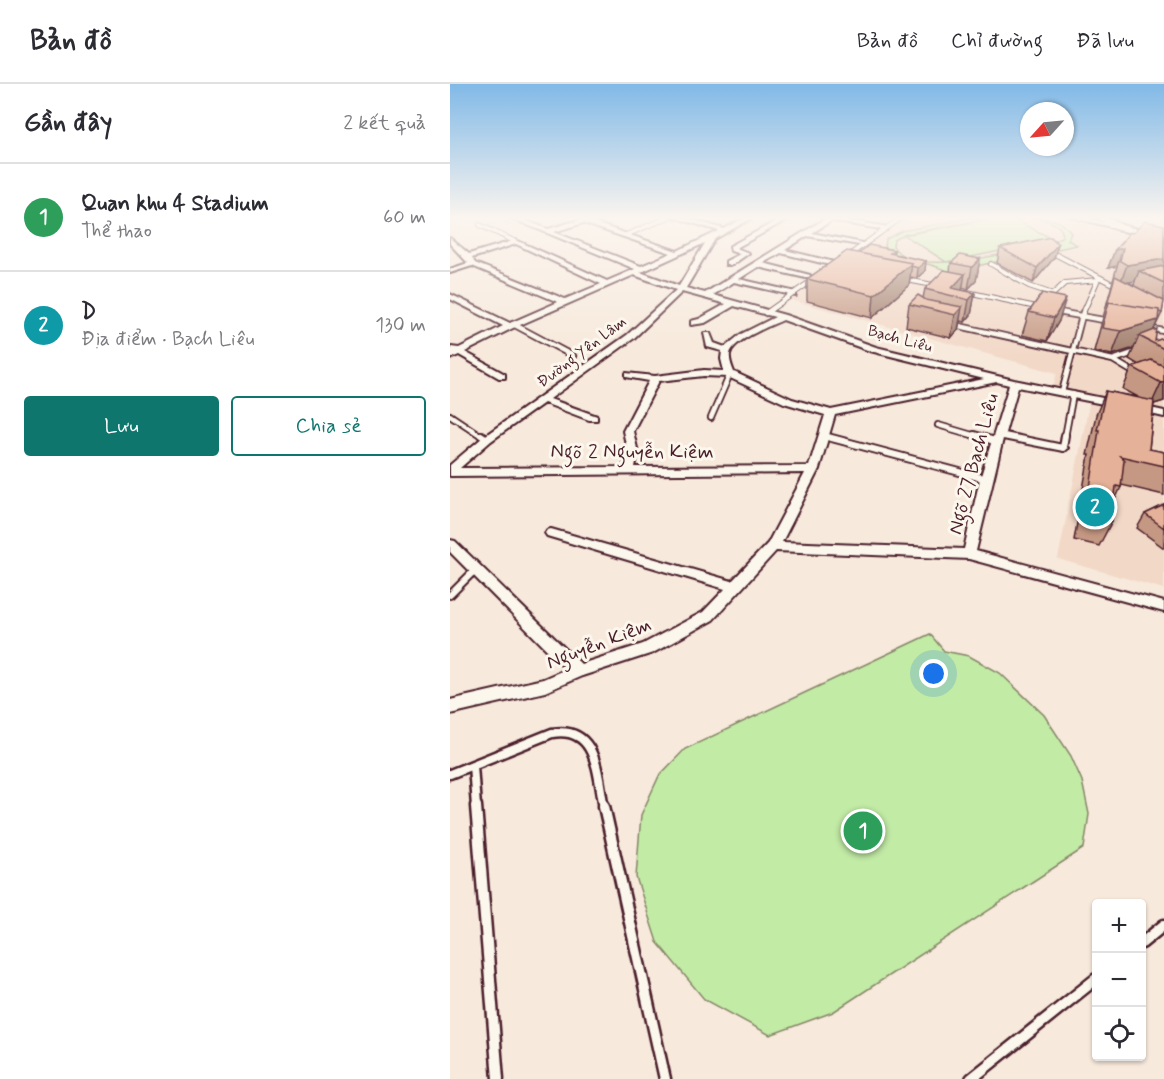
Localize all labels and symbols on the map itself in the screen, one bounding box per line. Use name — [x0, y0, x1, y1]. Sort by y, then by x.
north arrow — [1020, 102, 1074, 156]
street label: Đường Yên Lâm — [533, 312, 632, 393]
street label: Bạch Liêu — [865, 320, 935, 358]
street label: Ngõ 27 Bạch Liêu — [942, 390, 1008, 538]
street label: Ngõ 2 Nguyễn Kiệm — [550, 439, 714, 468]
pin: 2 — [1076, 484, 1114, 530]
street label: Nguyễn Kiệm — [543, 612, 656, 678]
your location — [919, 659, 948, 688]
pin: 1 — [844, 808, 882, 854]

